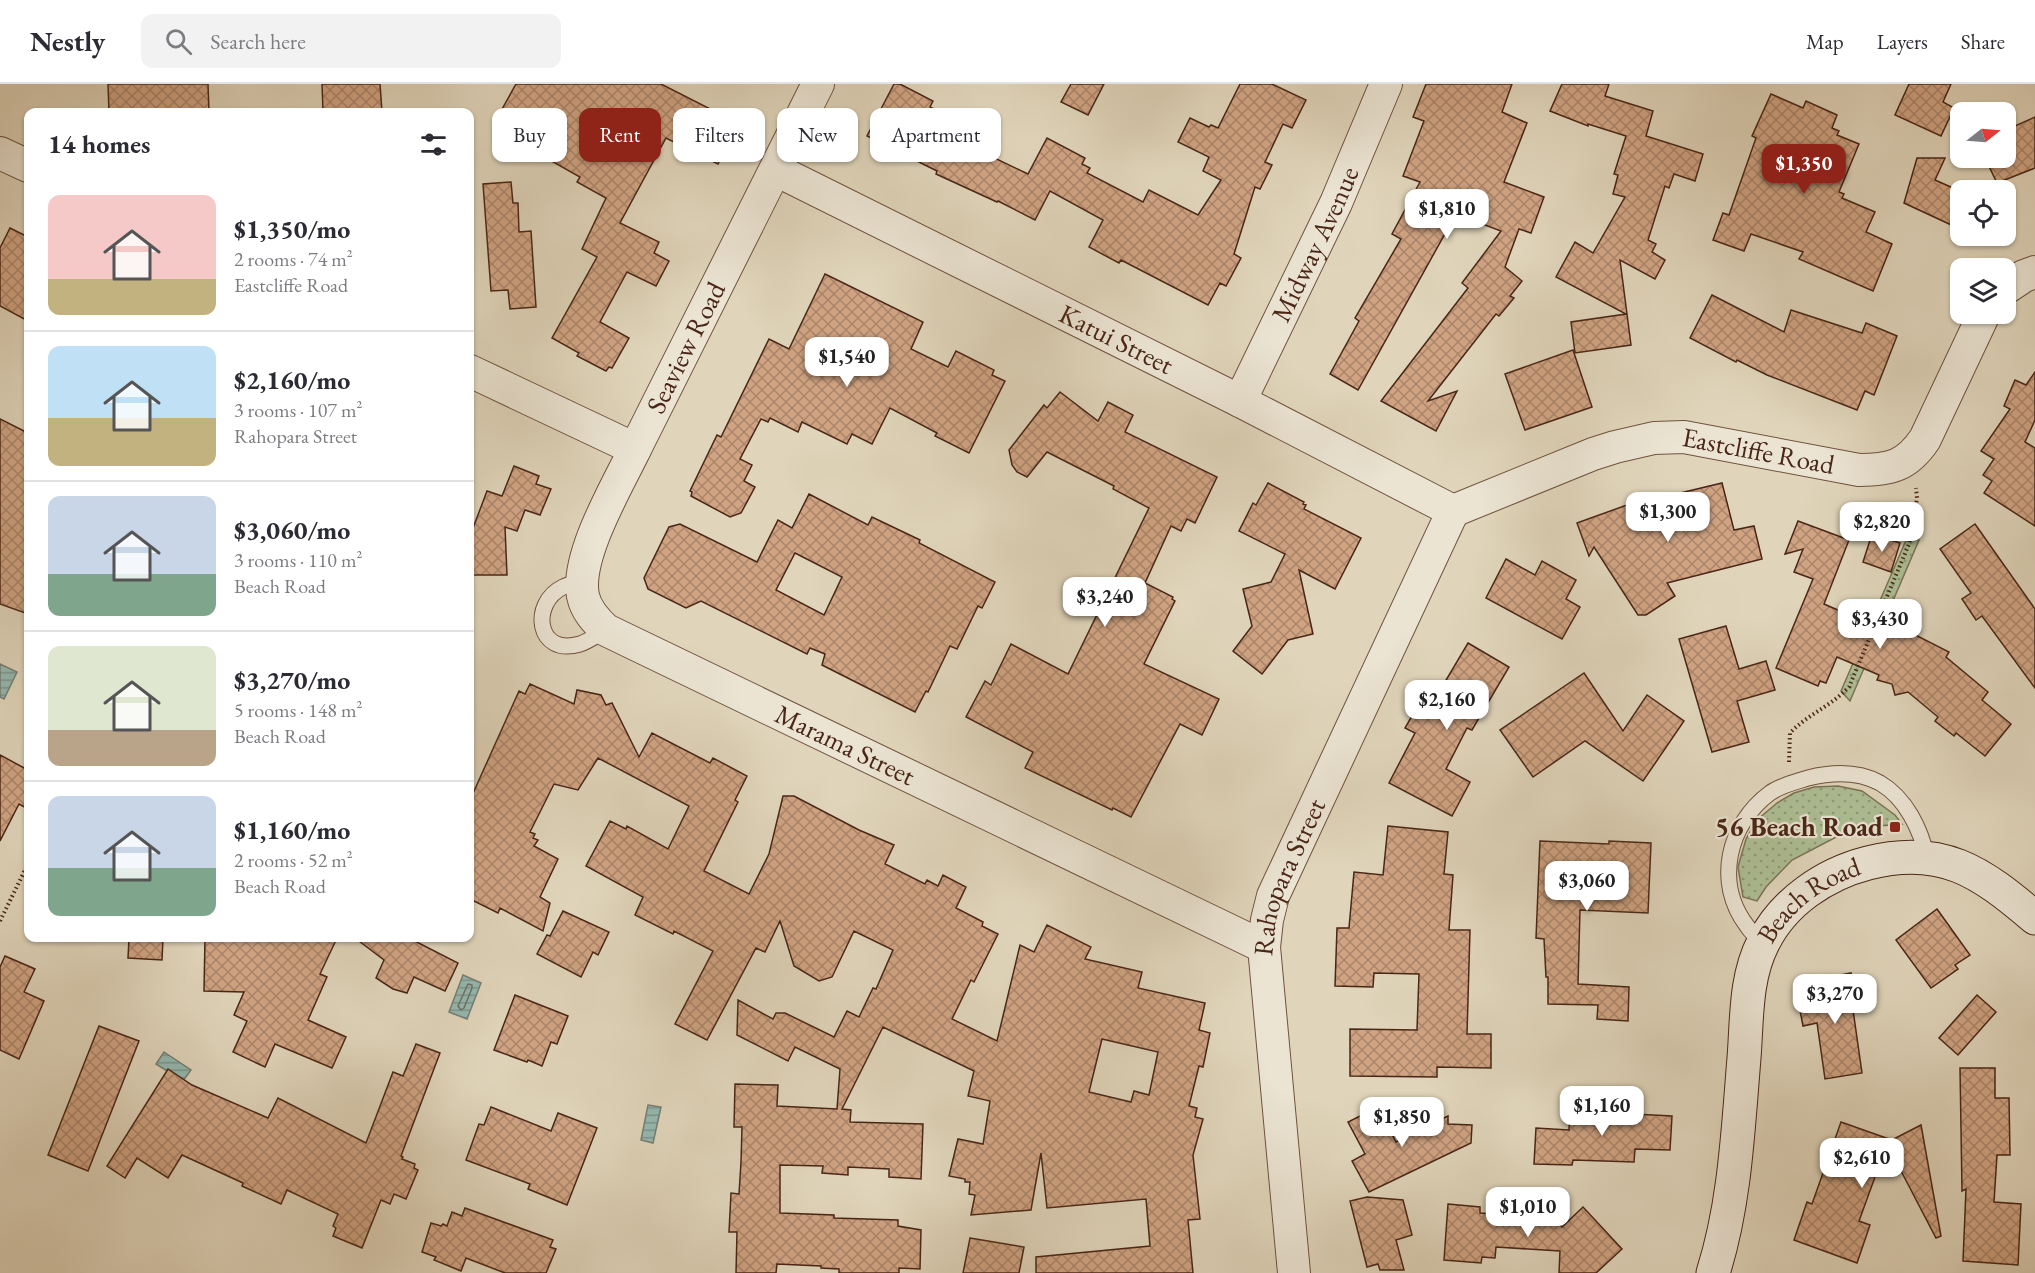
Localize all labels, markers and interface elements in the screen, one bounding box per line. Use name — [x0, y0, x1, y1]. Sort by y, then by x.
search box — [141, 14, 561, 68]
text: Nestly — [30, 23, 105, 59]
icon: search — [162, 25, 195, 58]
text: Search here — [210, 27, 306, 56]
text: Map — [1806, 28, 1844, 55]
text: Layers — [1877, 28, 1928, 55]
text: Share — [1961, 28, 2005, 55]
north arrow — [1950, 102, 2016, 168]
map controls — [1950, 102, 2016, 324]
chip: Buy — [492, 108, 567, 162]
chip: Rent — [579, 108, 661, 162]
chip: Filters — [673, 108, 765, 162]
chip: New — [777, 108, 858, 162]
chip: Apartment — [870, 108, 1001, 162]
text: 14 homes — [48, 127, 150, 161]
icon: filters — [417, 128, 450, 161]
pin: $1,350 — [1755, 144, 1853, 195]
text: $1,350 — [1776, 150, 1832, 176]
street label: Midway Avenue — [1263, 161, 1366, 327]
button: locate — [1950, 180, 2016, 246]
pin: $1,810 — [1398, 189, 1496, 240]
text: $1,810 — [1419, 195, 1475, 221]
text: $1,350/mo — [234, 212, 350, 246]
icon: home — [96, 219, 168, 291]
text: 2 rooms · 74 m² — [234, 246, 353, 272]
button: layers — [1950, 258, 2016, 324]
text: Eastcliffe Road — [234, 272, 348, 298]
street label: Seaview Road — [638, 275, 733, 419]
street label: Katui Street — [1053, 296, 1180, 382]
pin: $1,540 — [798, 337, 896, 388]
text: $1,540 — [819, 343, 875, 369]
text: $2,160/mo — [234, 363, 350, 397]
icon: home — [96, 370, 168, 442]
text: 3 rooms · 107 m² — [234, 397, 362, 423]
street label: Eastcliffe Road — [1680, 419, 1838, 482]
text: Rahopara Street — [234, 423, 357, 449]
pin: $1,300 — [1619, 492, 1717, 543]
text: $1,300 — [1640, 498, 1696, 524]
pin: $2,820 — [1833, 502, 1931, 553]
text: $2,820 — [1854, 508, 1910, 534]
text: $3,060/mo — [234, 513, 350, 547]
icon: home — [96, 520, 168, 592]
text: 3 rooms · 110 m² — [234, 547, 362, 573]
text: Beach Road — [234, 573, 326, 599]
pin: $3,240 — [1056, 577, 1154, 628]
text: $3,240 — [1077, 583, 1133, 609]
pin: $3,430 — [1831, 599, 1929, 650]
text: $3,430 — [1852, 605, 1908, 631]
text: $3,270/mo — [234, 663, 350, 697]
icon: home — [96, 670, 168, 742]
pin: $2,160 — [1398, 680, 1496, 731]
text: $2,160 — [1419, 686, 1475, 712]
street label: Marama Street — [770, 696, 921, 793]
text: 5 rooms · 148 m² — [234, 697, 362, 723]
text: Beach Road — [234, 723, 326, 749]
street label: Rahopara Street — [1245, 792, 1333, 957]
place label: 56 Beach Road — [1715, 809, 1883, 844]
text: $1,160/mo — [234, 813, 350, 847]
icon: home — [96, 820, 168, 892]
marker: 56 Beach Road — [1888, 820, 1902, 834]
text: 2 rooms · 52 m² — [234, 847, 353, 873]
street label: Beach Road — [1749, 848, 1865, 949]
pin: $3,060 — [1538, 861, 1636, 912]
text: $3,060 — [1559, 867, 1615, 893]
text: Beach Road — [234, 873, 326, 899]
pin: $3,270 — [1786, 974, 1884, 1025]
text: $3,270 — [1807, 980, 1863, 1006]
pin: $1,160 — [1553, 1086, 1651, 1137]
text: $1,160 — [1574, 1092, 1630, 1118]
pin: $1,850 — [1353, 1097, 1451, 1148]
text: $1,850 — [1374, 1103, 1430, 1129]
pin: $2,610 — [1813, 1138, 1911, 1189]
text: $2,610 — [1834, 1144, 1890, 1170]
pin: $1,010 — [1479, 1187, 1577, 1238]
text: $1,010 — [1500, 1193, 1556, 1219]

